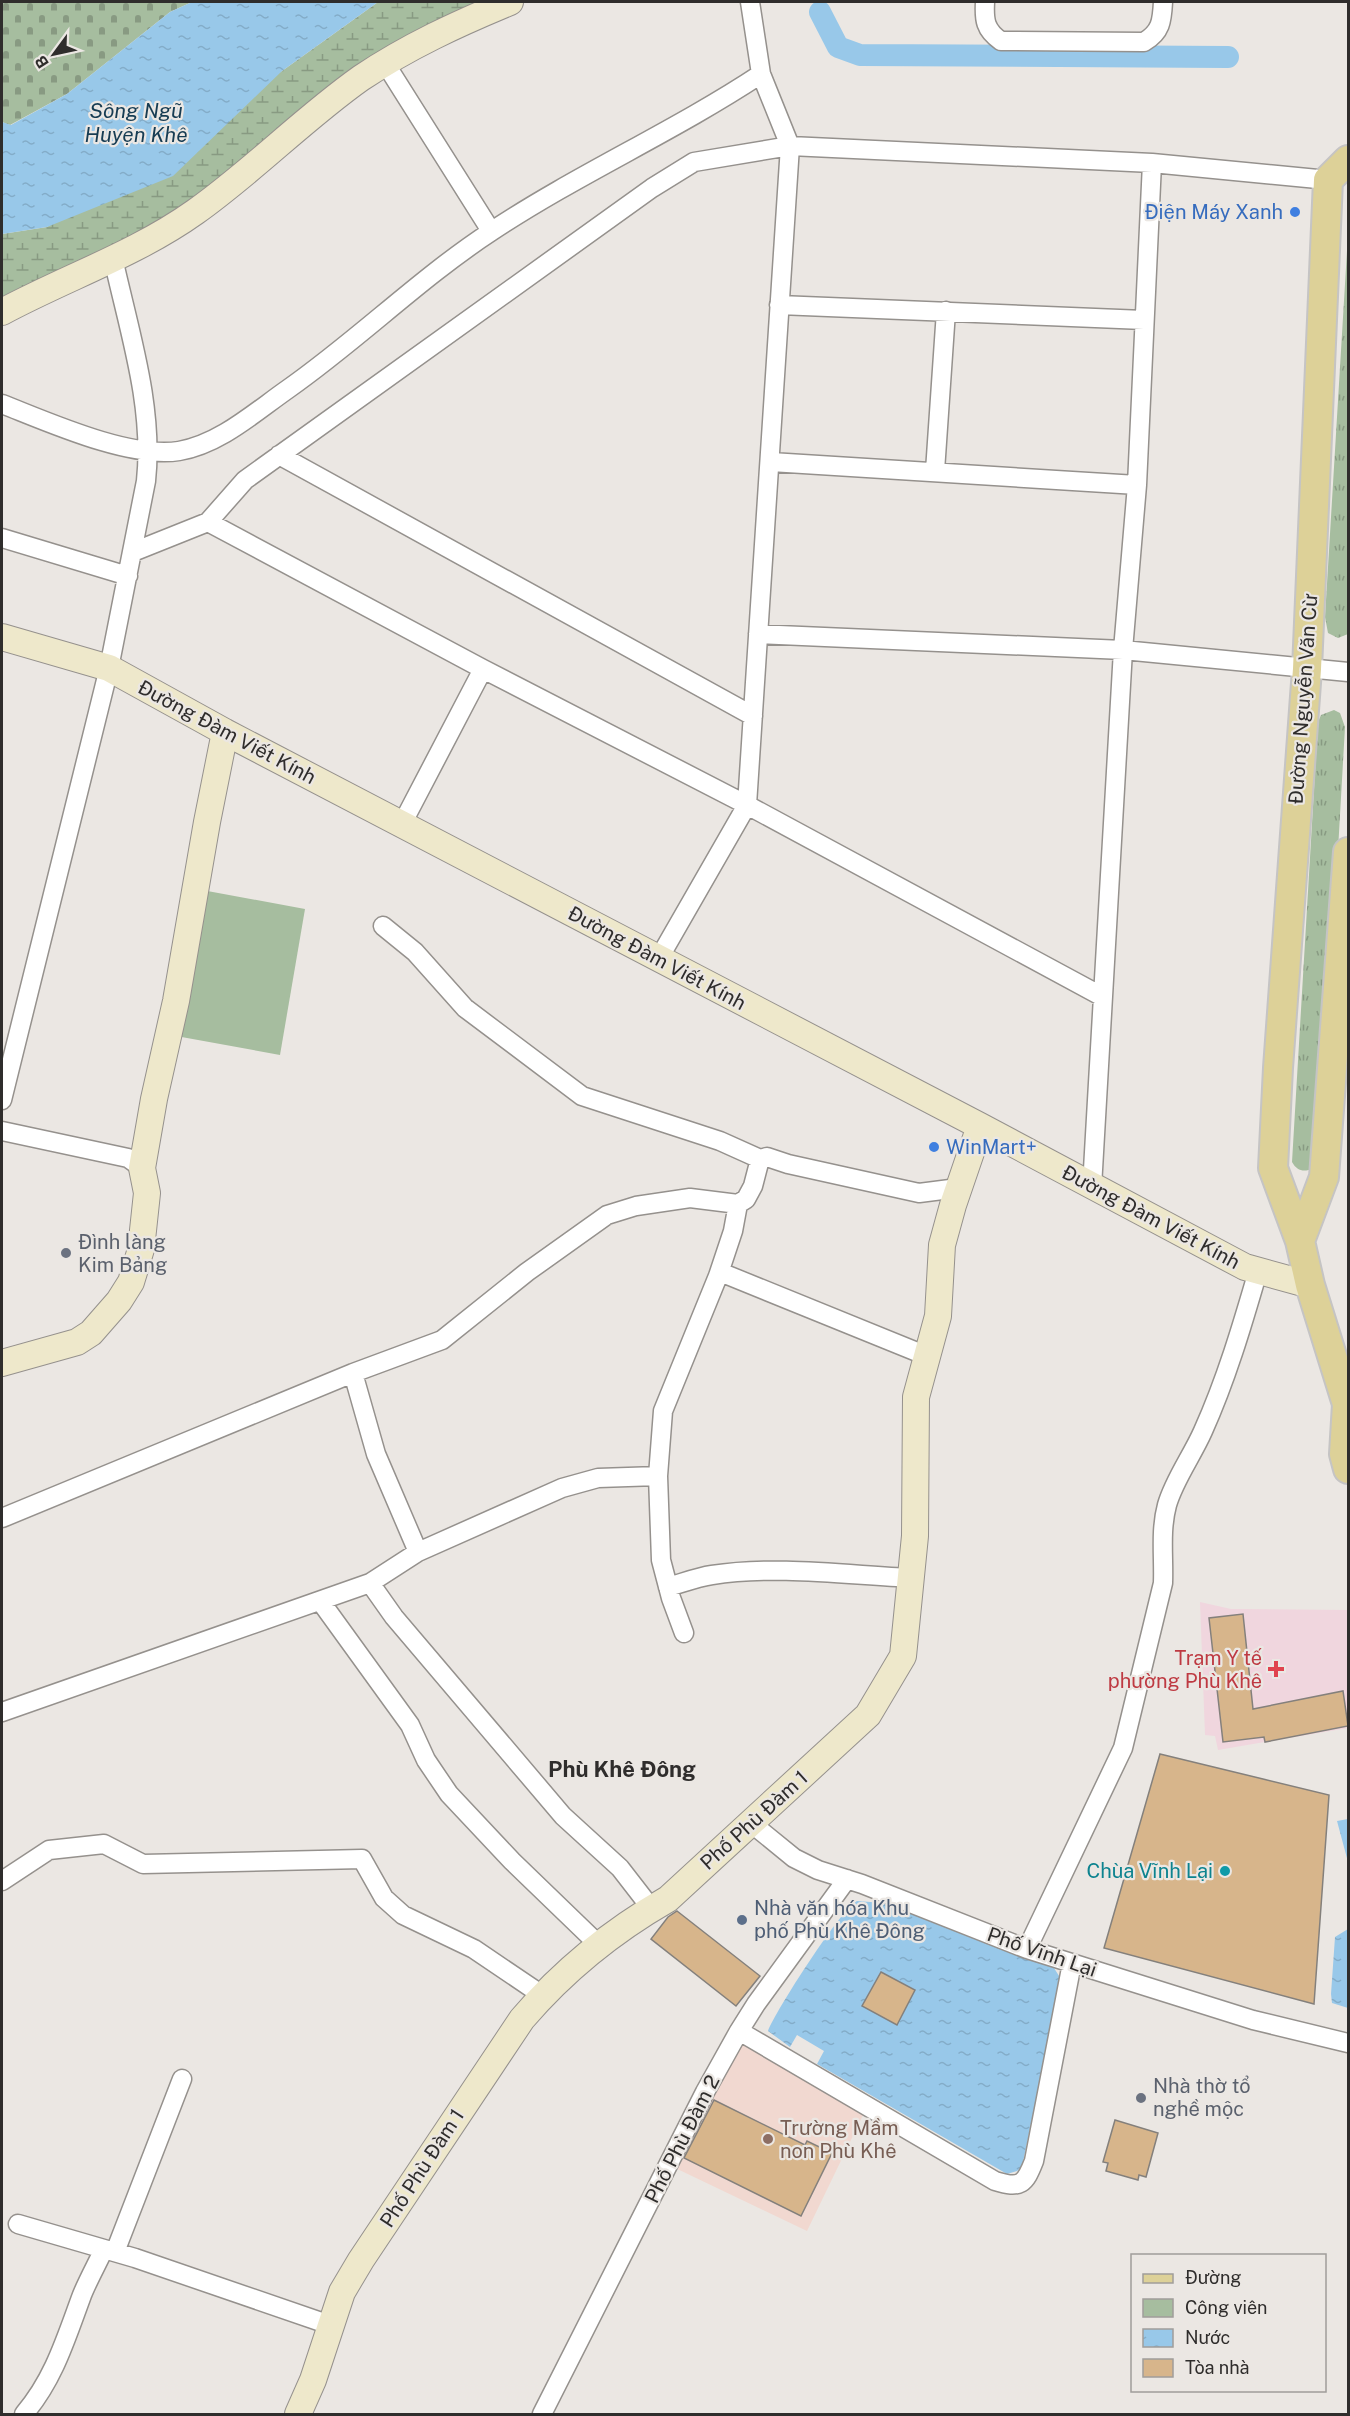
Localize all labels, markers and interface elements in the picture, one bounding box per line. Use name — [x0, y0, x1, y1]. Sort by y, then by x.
north arrow — [24, 24, 84, 84]
text: B — [31, 52, 53, 72]
water label: Sông Ngũ Huyện Khê — [84, 98, 188, 147]
place label: Điện Máy Xanh — [1144, 200, 1283, 224]
marker: Điện Máy Xanh — [1288, 205, 1302, 219]
street label: Đường Nguyễn Văn Cừ — [1284, 593, 1322, 805]
street label: Đường Đàm Viết Kính — [134, 675, 320, 789]
street label: Đường Đàm Viết Kính — [564, 901, 750, 1015]
place label: WinMart+ — [946, 1135, 1037, 1159]
marker: WinMart+ — [927, 1140, 941, 1154]
street label: Đường Đàm Viết Kính — [1058, 1160, 1244, 1274]
place label: Đình làng Kim Bảng — [78, 1230, 167, 1277]
marker: Đình làng Kim Bảng — [59, 1246, 73, 1260]
place label: Trạm Y tế phường Phù Khê — [1108, 1646, 1262, 1693]
marker: Trạm Y tế phường Phù Khê — [1267, 1660, 1285, 1678]
district label: Phù Khê Đông — [548, 1756, 696, 1782]
street label: Phố Phù Đàm 1 — [695, 1765, 813, 1875]
place label: Chùa Vĩnh Lại — [1086, 1859, 1213, 1883]
marker: Chùa Vĩnh Lại — [1218, 1864, 1232, 1878]
place label: Nhà văn hóa Khu phố Phù Khê Đông — [754, 1896, 925, 1943]
marker: Nhà văn hóa Khu phố Phù Khê Đông — [735, 1913, 749, 1927]
street label: Phố Vĩnh Lại — [984, 1922, 1100, 1982]
street label: Phố Phù Đàm 2 — [639, 2071, 725, 2207]
place label: Nhà thờ tổ nghề mộc — [1153, 2074, 1251, 2121]
marker: Nhà thờ tổ nghề mộc — [1134, 2091, 1148, 2105]
street label: Phố Phù Đàm 1 — [375, 2104, 469, 2232]
place label: Trường Mầm non Phù Khê — [780, 2116, 899, 2163]
marker: Trường Mầm non Phù Khê — [761, 2132, 775, 2146]
legend — [1131, 2254, 1326, 2392]
text: Đường — [1185, 2267, 1242, 2288]
text: Công viên — [1185, 2297, 1268, 2318]
text: Nước — [1185, 2327, 1230, 2348]
text: Tòa nhà — [1185, 2357, 1250, 2378]

